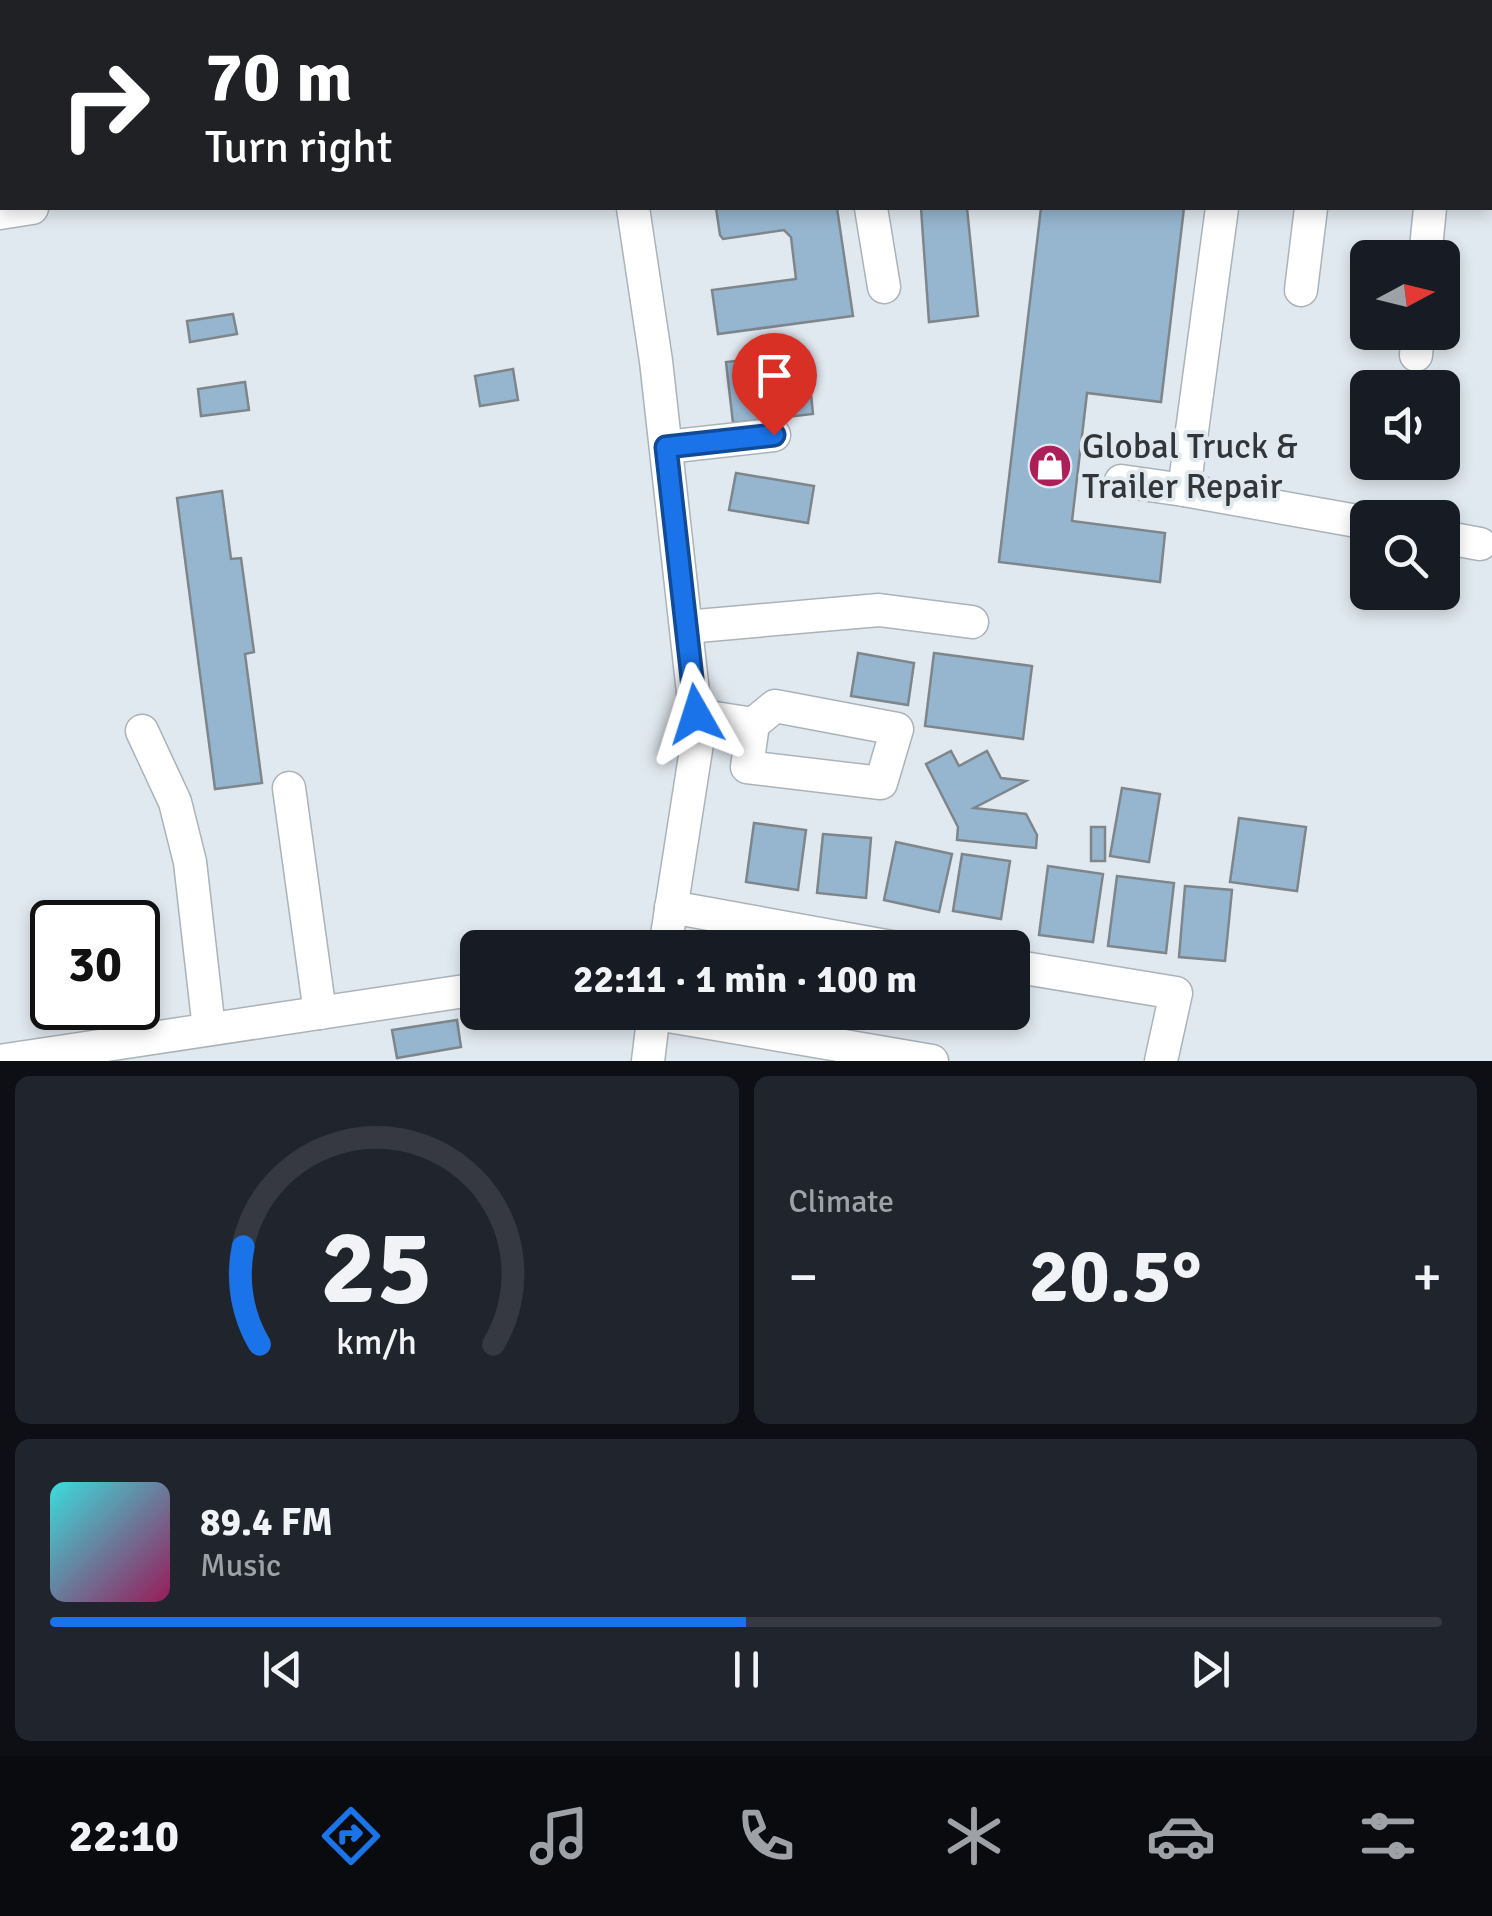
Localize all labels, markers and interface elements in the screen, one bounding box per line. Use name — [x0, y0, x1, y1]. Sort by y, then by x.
text: 70 m — [205, 34, 353, 120]
icon: right — [40, 40, 170, 170]
text: Turn right — [205, 120, 393, 175]
north arrow — [1350, 240, 1460, 350]
map controls — [1350, 240, 1460, 610]
pin — [732, 333, 817, 436]
icon: arrive — [747, 348, 802, 403]
button: sound — [1350, 370, 1460, 480]
place label: Global Truck & Trailer Repair — [1082, 425, 1298, 508]
shop icon: Global Truck & Trailer Repair — [1027, 443, 1073, 489]
button: search — [1350, 500, 1460, 610]
position arrow — [644, 662, 748, 766]
speed limit sign: 30 — [30, 900, 160, 1030]
text: 22:11 · 1 min · 100 m — [573, 956, 917, 1003]
text: Climate — [789, 1182, 894, 1221]
text: 25 — [321, 1204, 433, 1332]
text: 20.5° — [1029, 1230, 1202, 1323]
text: − — [789, 1243, 818, 1311]
text: + — [1412, 1243, 1442, 1311]
text: km/h — [336, 1320, 417, 1364]
text: 89.4 FM — [200, 1499, 333, 1546]
text: Music — [200, 1546, 281, 1585]
icon: previous — [255, 1642, 310, 1697]
icon: pause — [719, 1642, 774, 1697]
icon: next — [1183, 1642, 1238, 1697]
icon: directions — [316, 1801, 386, 1871]
icon: music — [524, 1801, 594, 1871]
icon: phone — [731, 1801, 801, 1871]
icon: climate — [939, 1801, 1009, 1871]
icon: car — [1146, 1801, 1216, 1871]
icon: filters — [1353, 1801, 1423, 1871]
text: 22:10 — [69, 1809, 179, 1864]

